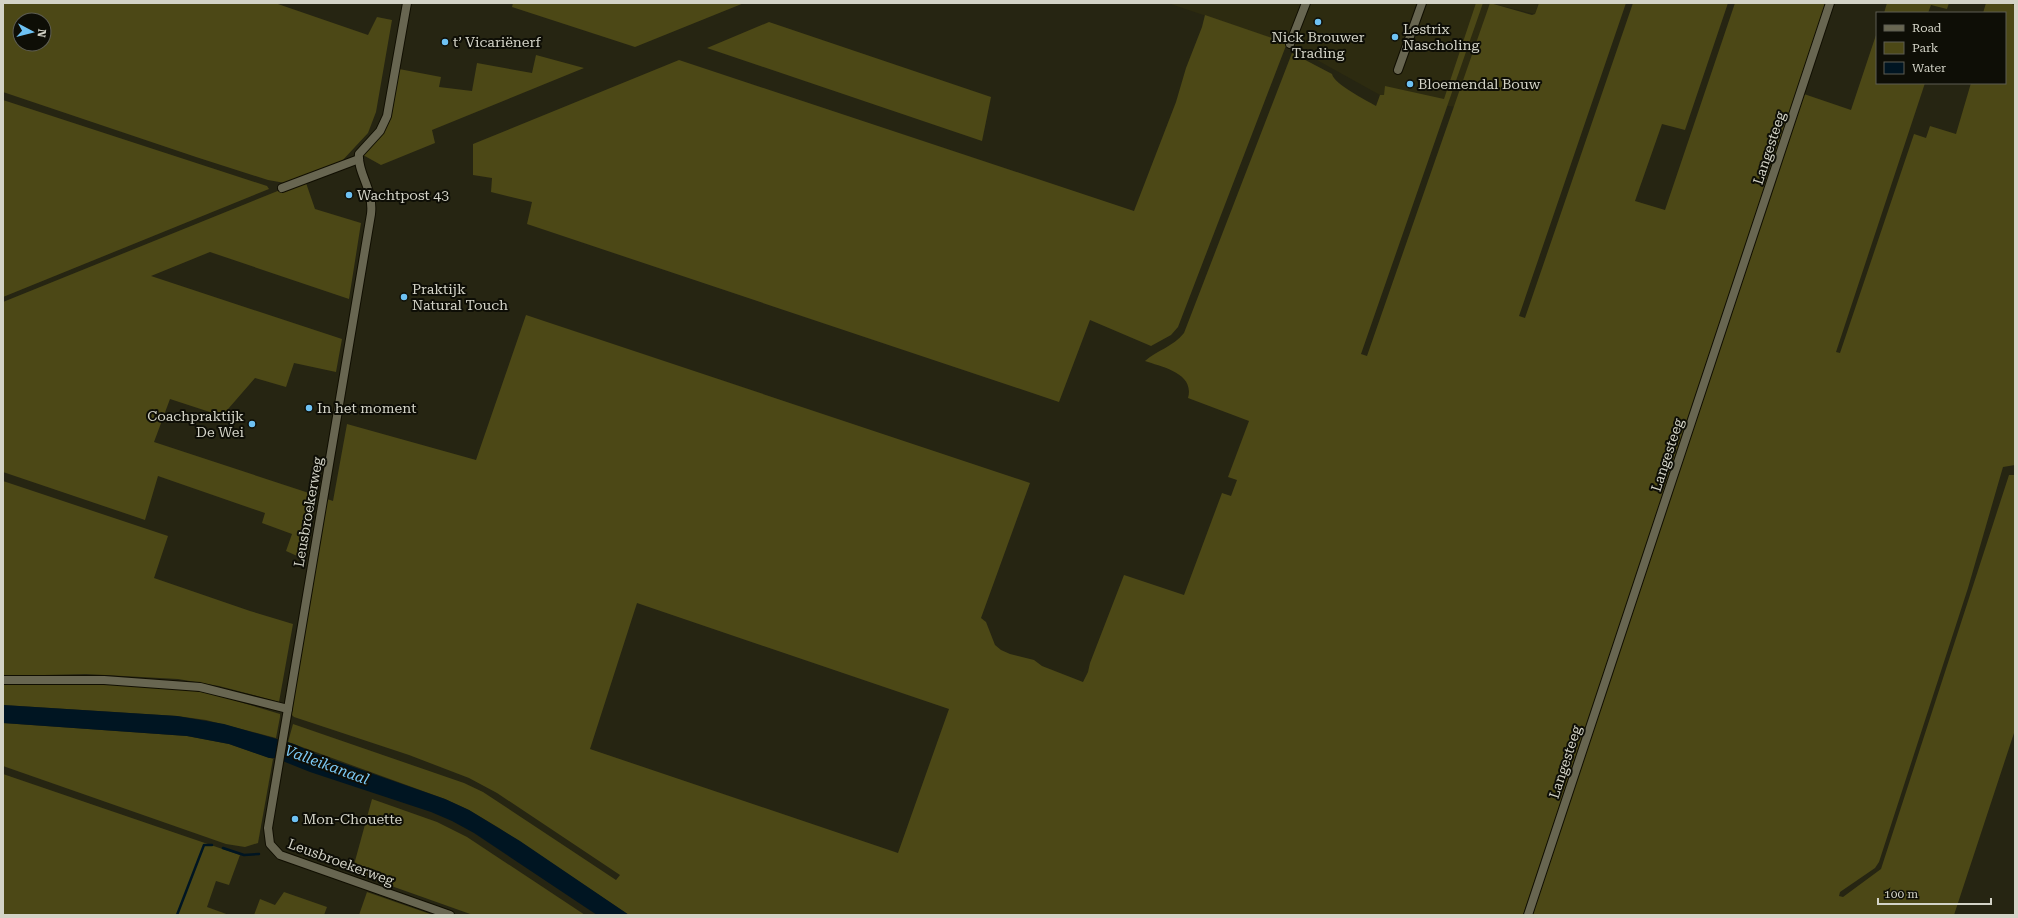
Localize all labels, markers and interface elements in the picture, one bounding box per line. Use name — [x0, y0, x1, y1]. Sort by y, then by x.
north arrow — [12, 12, 52, 52]
legend — [1876, 12, 2006, 84]
marker: Nick Brouwer Trading — [1313, 17, 1323, 27]
place label: Lestrix Nascholing — [1403, 21, 1479, 53]
text: Road — [1912, 21, 1942, 35]
text: N — [34, 28, 48, 39]
place label: Nick Brouwer Trading — [1272, 29, 1365, 61]
marker: Lestrix Nascholing — [1390, 32, 1400, 42]
place label: t’ Vicariënerf — [453, 34, 541, 50]
marker: t’ Vicariënerf — [440, 37, 450, 47]
text: Park — [1912, 41, 1939, 55]
text: Water — [1912, 61, 1946, 75]
place label: Bloemendal Bouw — [1418, 76, 1541, 92]
marker: Bloemendal Bouw — [1405, 79, 1415, 89]
street label: Langesteeg — [1750, 109, 1788, 187]
place label: Wachtpost 43 — [357, 187, 449, 203]
marker: Wachtpost 43 — [344, 190, 354, 200]
place label: Praktijk Natural Touch — [412, 281, 508, 313]
marker: Praktijk Natural Touch — [399, 292, 409, 302]
place label: In het moment — [317, 400, 416, 416]
marker: In het moment — [304, 403, 314, 413]
place label: Coachpraktijk De Wei — [147, 408, 245, 440]
street label: Langesteeg — [1648, 416, 1686, 494]
marker: Coachpraktijk De Wei — [247, 419, 257, 429]
street label: Leusbroekerweg — [290, 456, 326, 568]
street label: Langesteeg — [1546, 723, 1584, 801]
water label: Valleikanaal — [283, 741, 372, 789]
place label: Mon-Chouette — [303, 811, 403, 827]
marker: Mon-Chouette — [290, 814, 300, 824]
street label: Leusbroekerweg — [286, 835, 396, 889]
scale bar — [1878, 880, 1991, 906]
text: 100 m — [1884, 887, 1918, 901]

